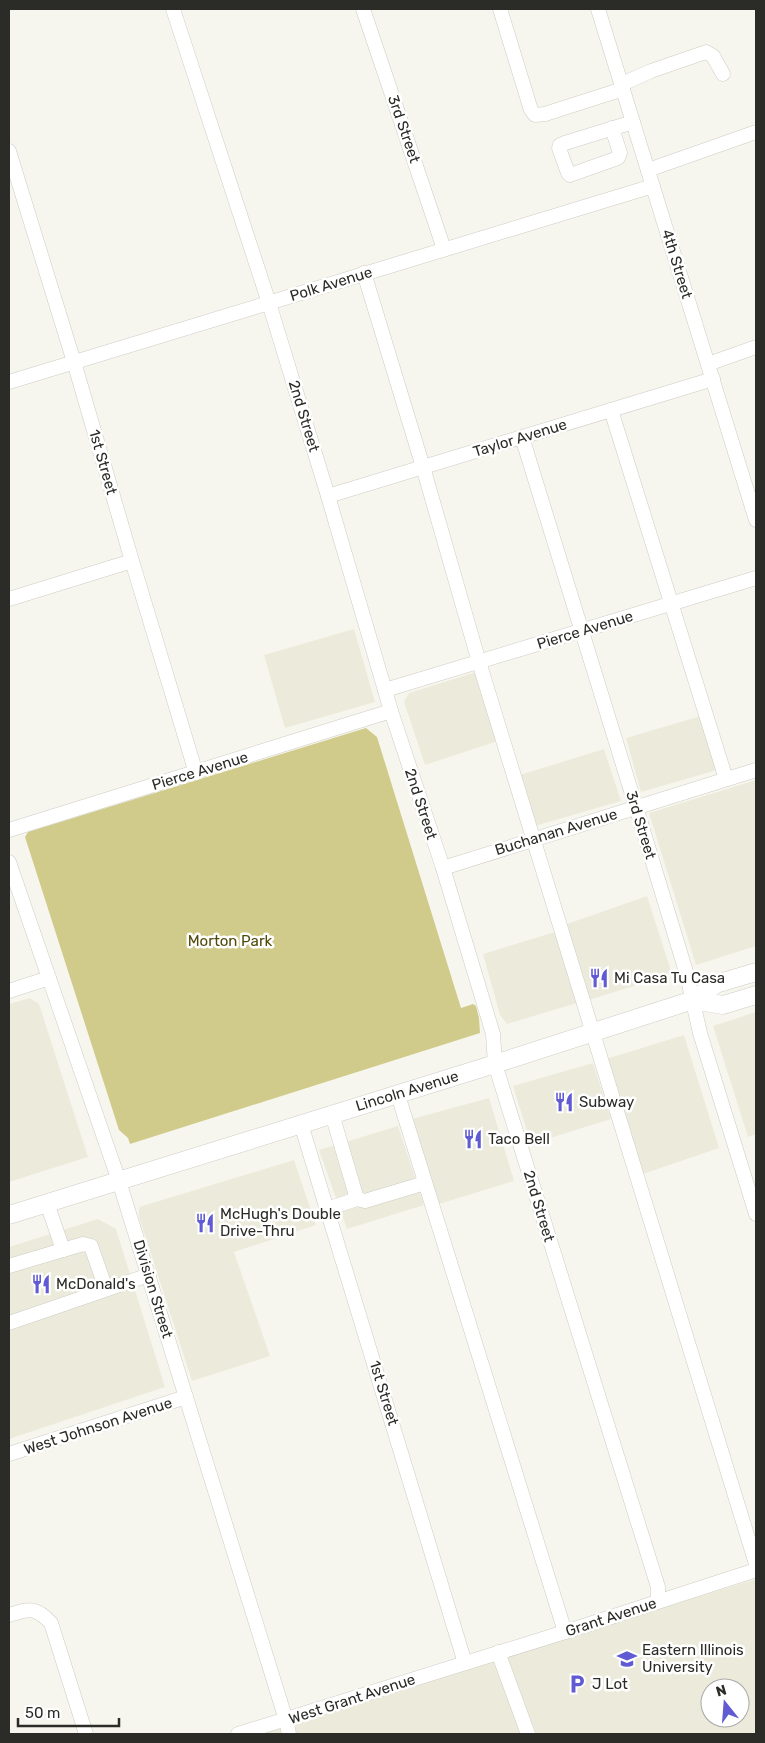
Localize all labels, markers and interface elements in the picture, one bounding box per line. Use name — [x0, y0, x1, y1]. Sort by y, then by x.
street label: 3rd Street — [384, 93, 424, 165]
street label: 4th Street — [658, 227, 696, 301]
street label: Polk Avenue — [288, 263, 374, 305]
street label: 2nd Street — [285, 378, 323, 454]
street label: Taylor Avenue — [471, 415, 569, 461]
street label: 1st Street — [85, 427, 121, 497]
street label: Pierce Avenue — [535, 607, 635, 653]
street label: Pierce Avenue — [150, 748, 250, 794]
street label: 2nd Street — [401, 766, 441, 842]
street label: 3rd Street — [622, 789, 660, 861]
street label: Buchanan Avenue — [493, 805, 619, 859]
park label: Morton Park — [188, 932, 273, 950]
restaurant icon: Mi Casa Tu Casa — [588, 967, 610, 989]
place label: Mi Casa Tu Casa — [614, 969, 725, 987]
street label: Lincoln Avenue — [353, 1067, 461, 1115]
restaurant icon: Subway — [553, 1091, 575, 1113]
place label: Subway — [579, 1093, 634, 1111]
restaurant icon: Taco Bell — [462, 1128, 484, 1150]
place label: Taco Bell — [488, 1130, 550, 1148]
street label: 2nd Street — [520, 1168, 558, 1244]
place label: McHugh's Double Drive-Thru — [220, 1205, 341, 1240]
restaurant icon: McHugh's Double Drive-Thru — [194, 1212, 216, 1234]
street label: Division Street — [129, 1238, 177, 1340]
restaurant icon: McDonald's — [30, 1273, 52, 1295]
place label: McDonald's — [56, 1275, 136, 1293]
street label: 1st Street — [366, 1358, 402, 1428]
street label: West Johnson Avenue — [22, 1394, 174, 1458]
street label: Grant Avenue — [563, 1594, 659, 1640]
place label: Eastern Illinois University — [642, 1641, 744, 1676]
school or university icon: Eastern Illinois University — [616, 1648, 638, 1670]
street label: West Grant Avenue — [286, 1670, 418, 1728]
parking icon: J Lot — [566, 1673, 588, 1695]
place label: J Lot — [592, 1675, 628, 1693]
north arrow — [700, 1678, 750, 1728]
text: N — [714, 1681, 729, 1701]
scale bar — [18, 1696, 119, 1728]
text: 50 m — [25, 1704, 60, 1722]

